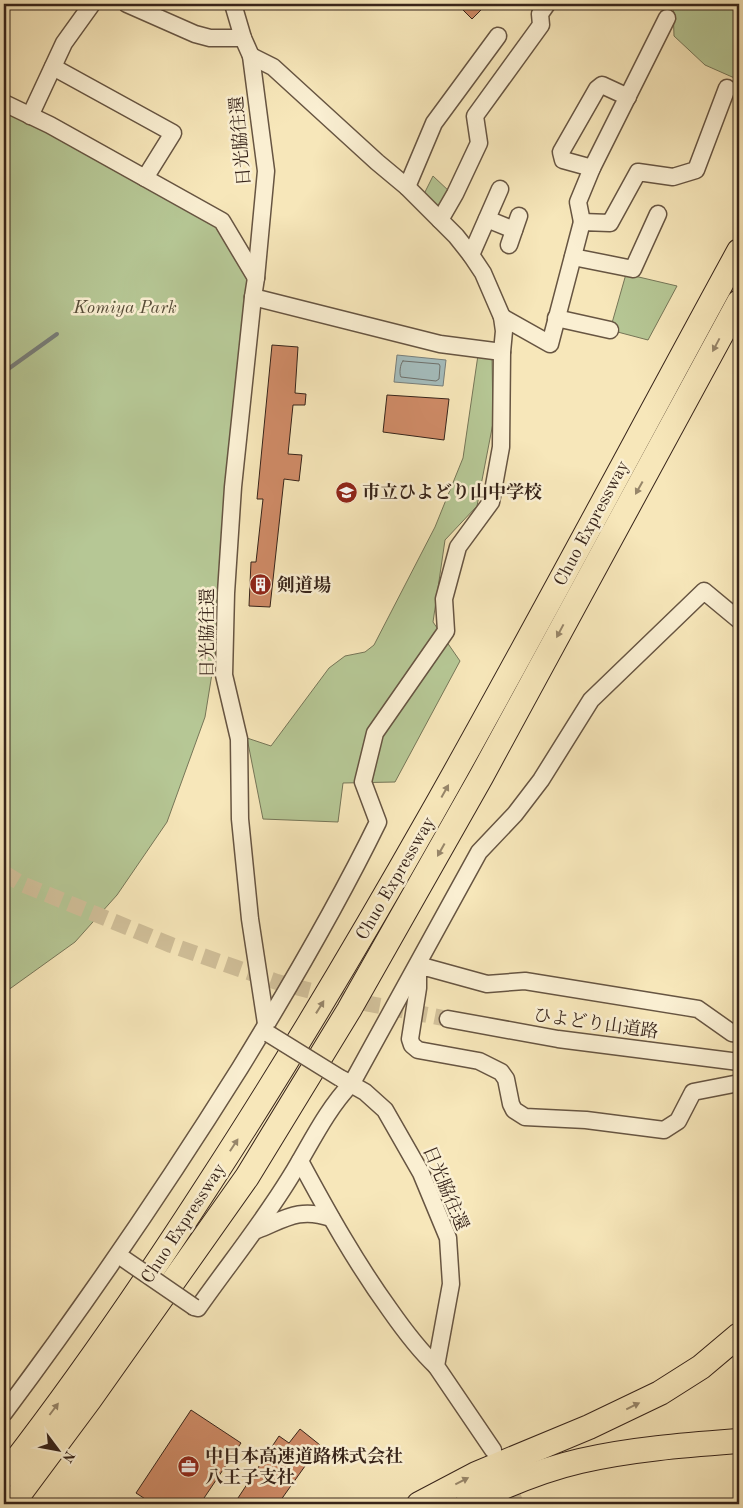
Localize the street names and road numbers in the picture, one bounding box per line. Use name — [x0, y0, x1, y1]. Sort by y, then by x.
street label: 日光脇往還 — [226, 95, 254, 187]
street label: Chuo Expressway — [551, 457, 633, 589]
street label: 日光脇往還 — [197, 588, 217, 678]
street label: Chuo Expressway — [353, 813, 439, 943]
street label: ひよどり山道路 — [532, 1004, 660, 1042]
street label: 日光脇往還 — [419, 1143, 473, 1233]
street label: Chuo Expressway — [138, 1160, 230, 1287]

